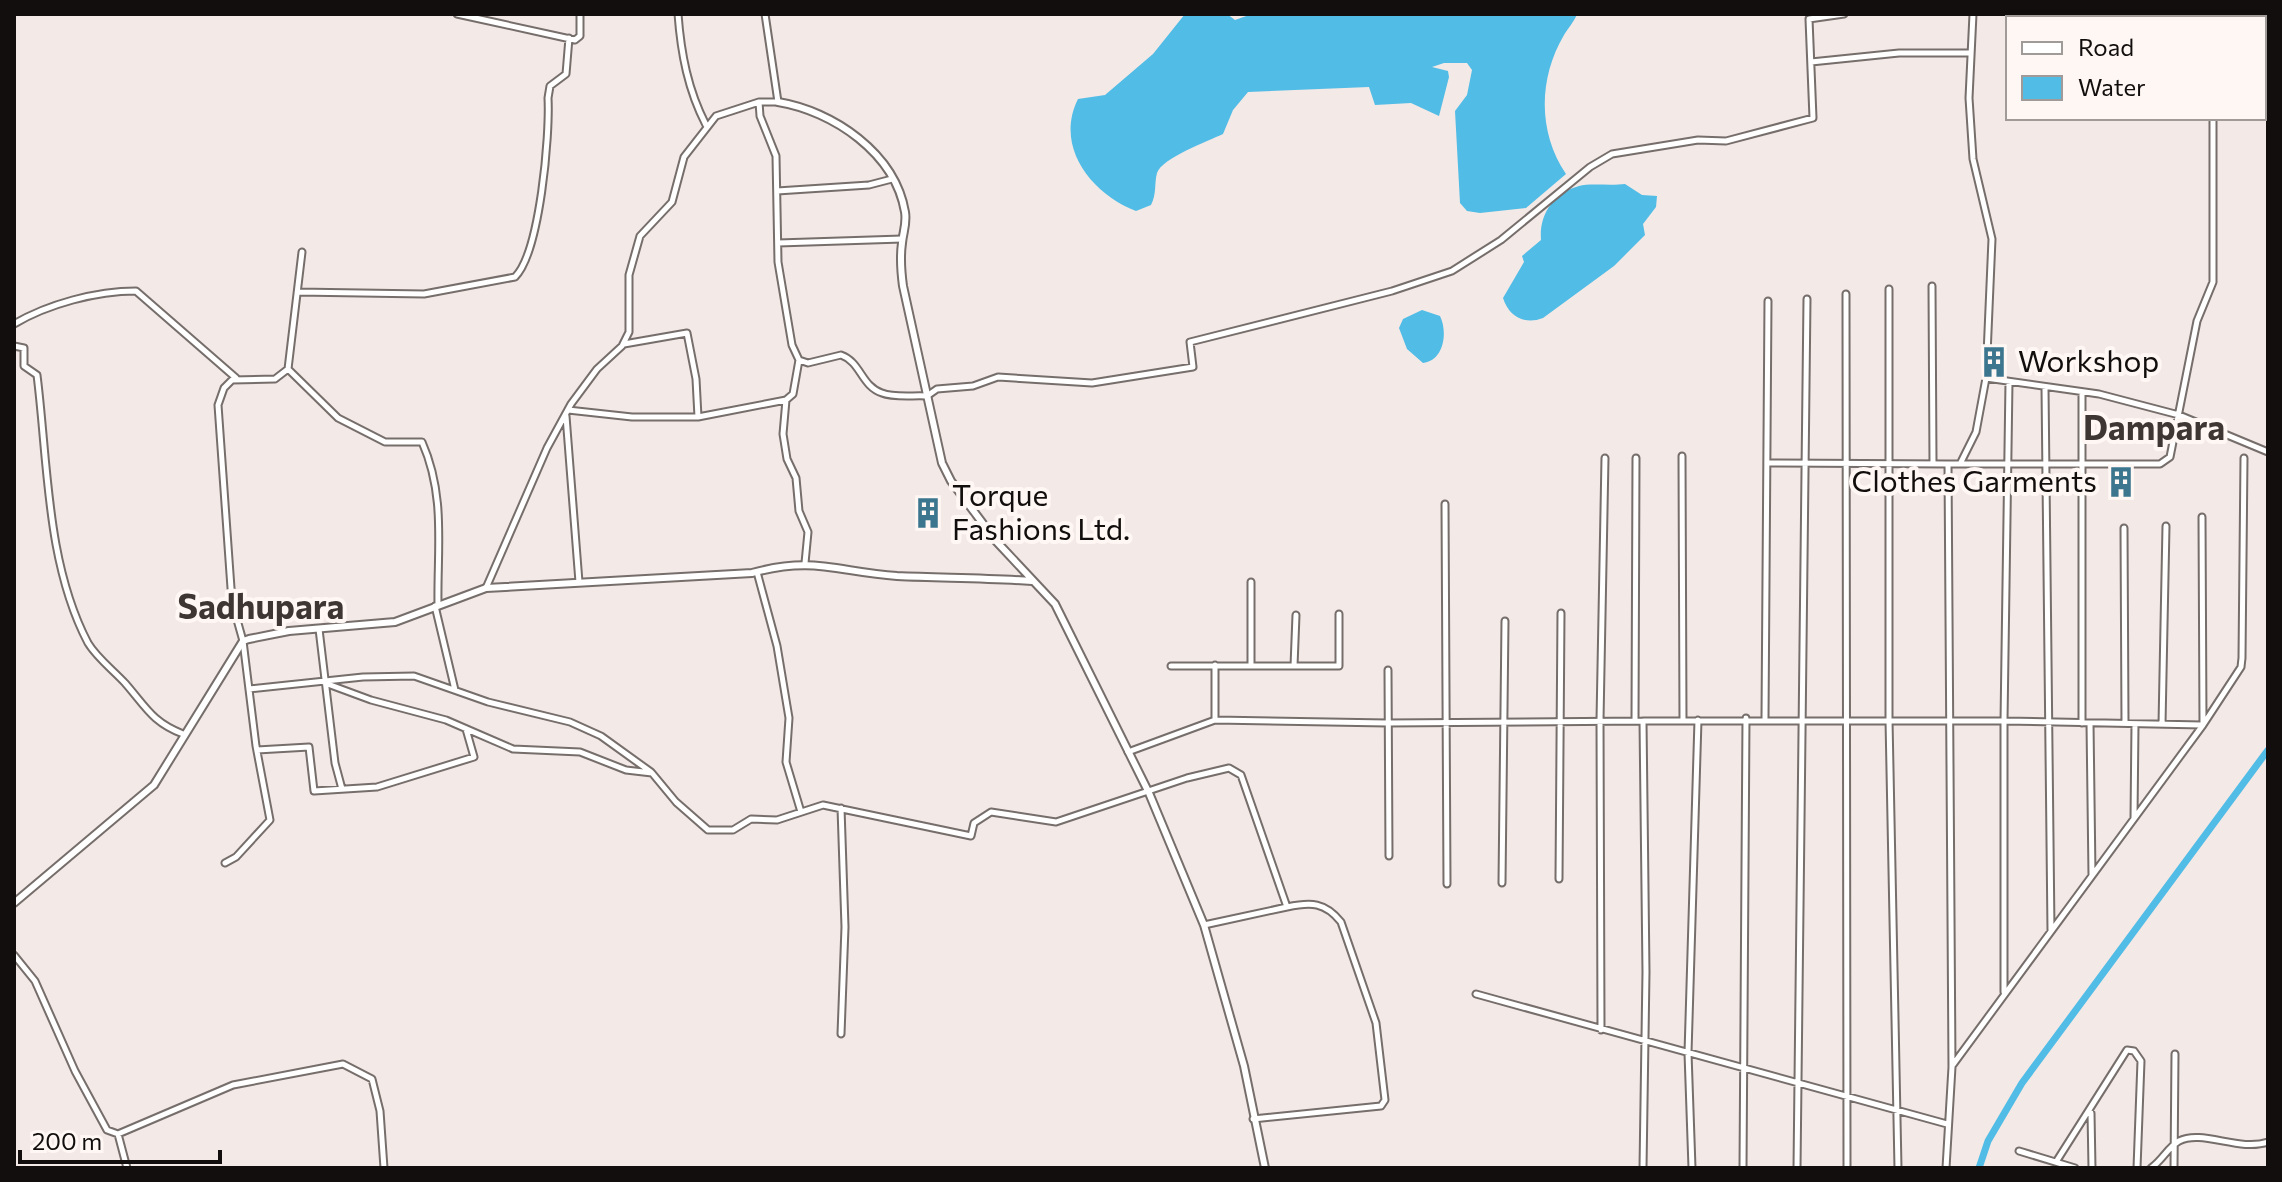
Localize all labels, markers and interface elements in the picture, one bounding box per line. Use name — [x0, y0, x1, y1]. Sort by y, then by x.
legend — [2006, 16, 2266, 120]
text: Road — [2078, 32, 2134, 61]
text: Water — [2078, 72, 2146, 101]
place label: Workshop — [2018, 341, 2159, 378]
building icon: Workshop — [1977, 345, 2011, 379]
district label: Dampara — [2083, 405, 2225, 447]
place label: Clothes Garments — [1852, 461, 2097, 498]
building icon: Clothes Garments — [2104, 465, 2138, 499]
place label: Torque Fashions Ltd. — [952, 475, 1130, 546]
building icon: Torque Fashions Ltd. — [911, 496, 945, 530]
district label: Sadhupara — [178, 584, 344, 626]
scale bar — [20, 1114, 220, 1164]
text: 200 m — [32, 1126, 102, 1155]

